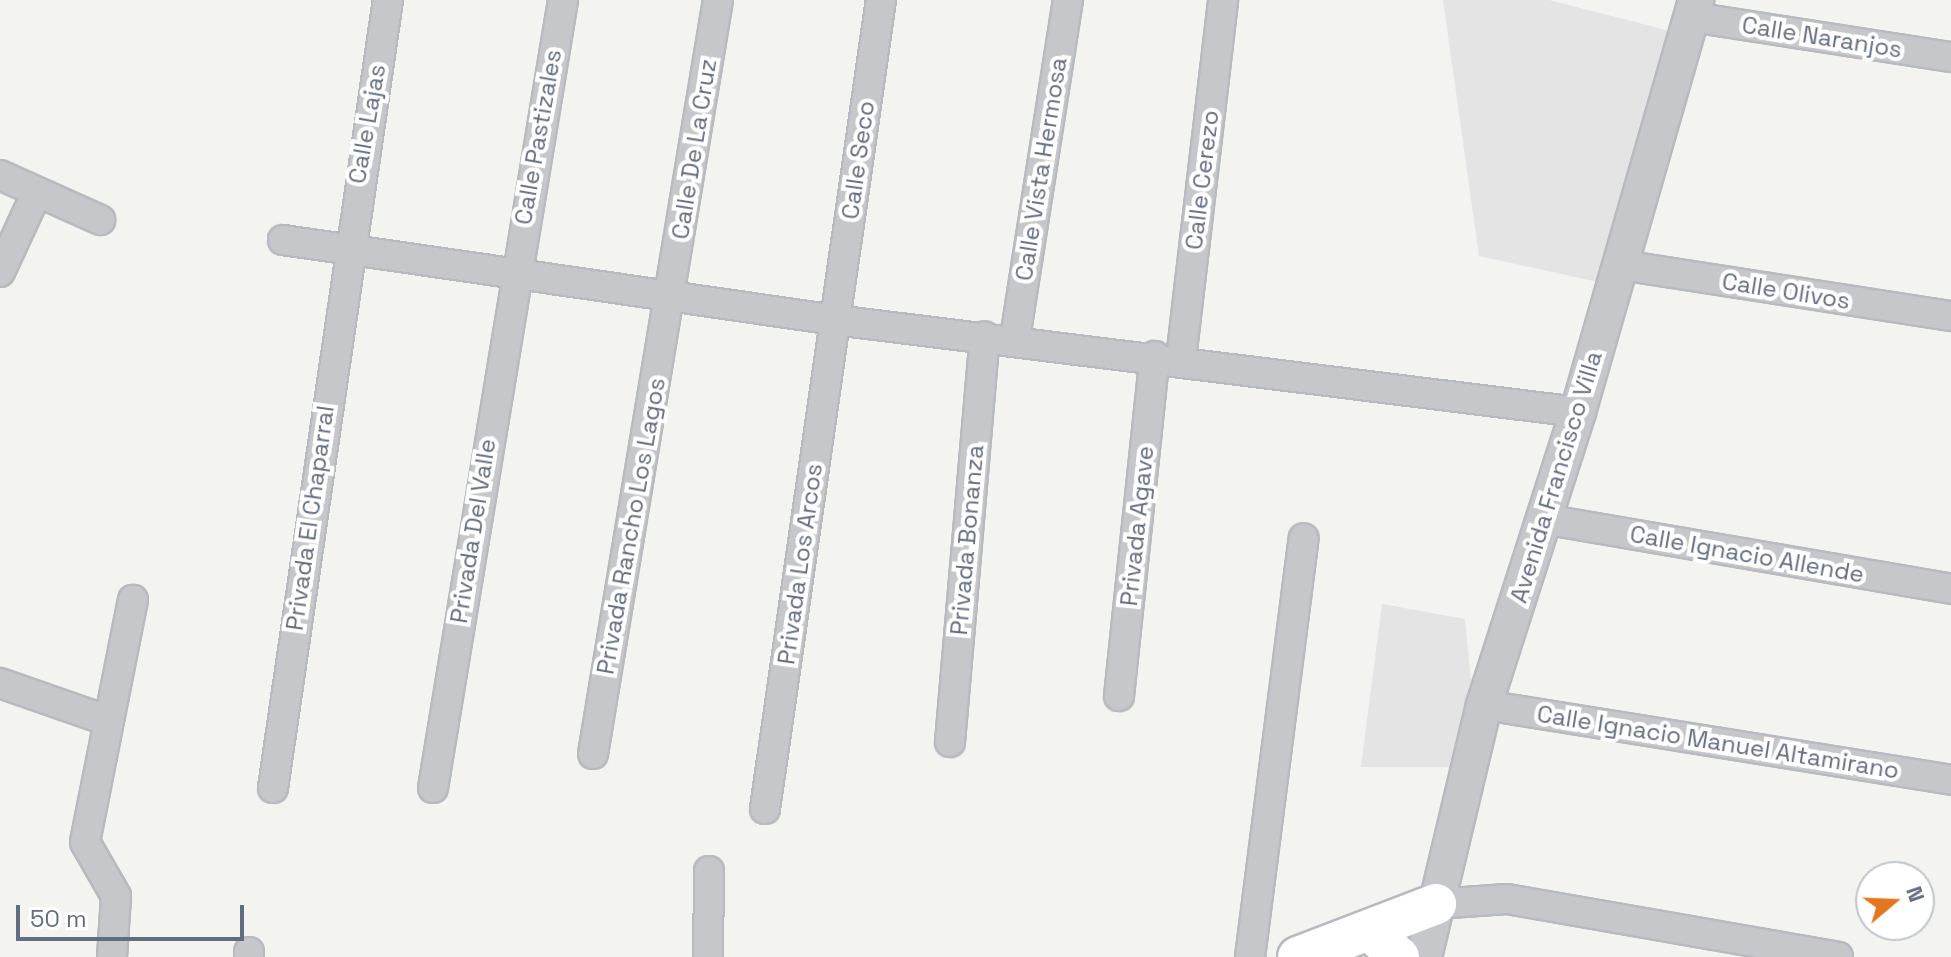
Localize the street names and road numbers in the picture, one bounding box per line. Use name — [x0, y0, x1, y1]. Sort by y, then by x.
street label: Calle Naranjos — [1740, 10, 1904, 64]
street label: Calle Pastizales — [508, 47, 568, 227]
street label: Calle Vista Hermosa — [1009, 55, 1073, 283]
street label: Calle De La Cruz — [666, 57, 722, 241]
street label: Calle Lajas — [342, 62, 392, 186]
street label: Calle Seco — [835, 99, 881, 221]
street label: Calle Cerezo — [1179, 109, 1225, 251]
street label: Calle Olivos — [1720, 267, 1852, 315]
street label: Avenida Francisco Villa — [1504, 348, 1608, 606]
street label: Privada Rancho Los Lagos — [591, 375, 671, 677]
street label: Privada El Chaparral — [280, 404, 340, 632]
street label: Privada Del Valle — [444, 437, 502, 625]
street label: Privada Bonanza — [944, 444, 990, 636]
street label: Privada Agave — [1114, 444, 1160, 608]
street label: Privada Los Arcos — [772, 461, 828, 667]
street label: Calle Ignacio Allende — [1628, 519, 1866, 589]
street label: Calle Ignacio Manuel Altamirano — [1535, 699, 1901, 785]

